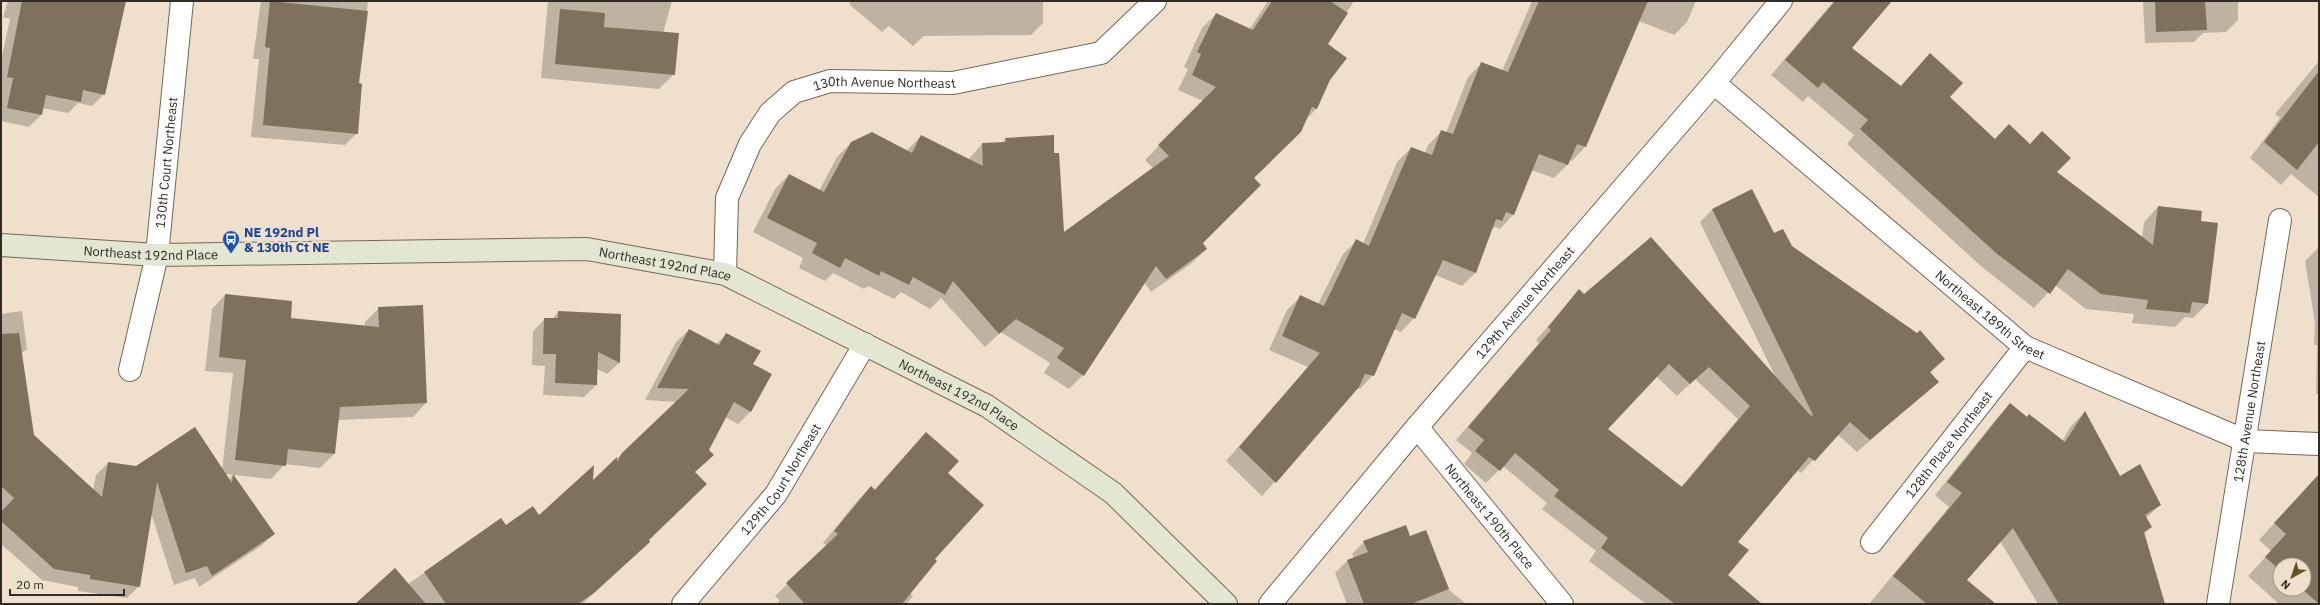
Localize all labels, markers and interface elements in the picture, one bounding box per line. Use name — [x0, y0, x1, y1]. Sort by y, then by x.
street label: 130th Avenue Northeast — [811, 72, 957, 94]
street label: 130th Court Northeast — [151, 96, 181, 229]
place label: NE 192nd Pl & 130th Ct NE — [244, 224, 330, 256]
bus stop icon: NE 192nd Pl & 130th Ct NE — [221, 229, 241, 254]
street label: Northeast 192nd Place — [83, 242, 218, 264]
street label: 129th Avenue Northeast — [1472, 242, 1578, 362]
street label: Northeast 192nd Place — [598, 243, 735, 285]
street label: Northeast 189th Street — [1932, 266, 2047, 363]
street label: 128th Avenue Northeast — [2229, 339, 2269, 484]
street label: Northeast 192nd Place — [896, 355, 1023, 434]
street label: 128th Place Northeast — [1901, 387, 1996, 502]
street label: 129th Court Northeast — [737, 420, 825, 538]
street label: Northeast 190th Place — [1442, 460, 1538, 572]
north arrow — [2272, 557, 2312, 597]
scale bar — [10, 571, 124, 597]
text: 20 m — [16, 577, 44, 592]
text: N — [2278, 577, 2293, 593]

